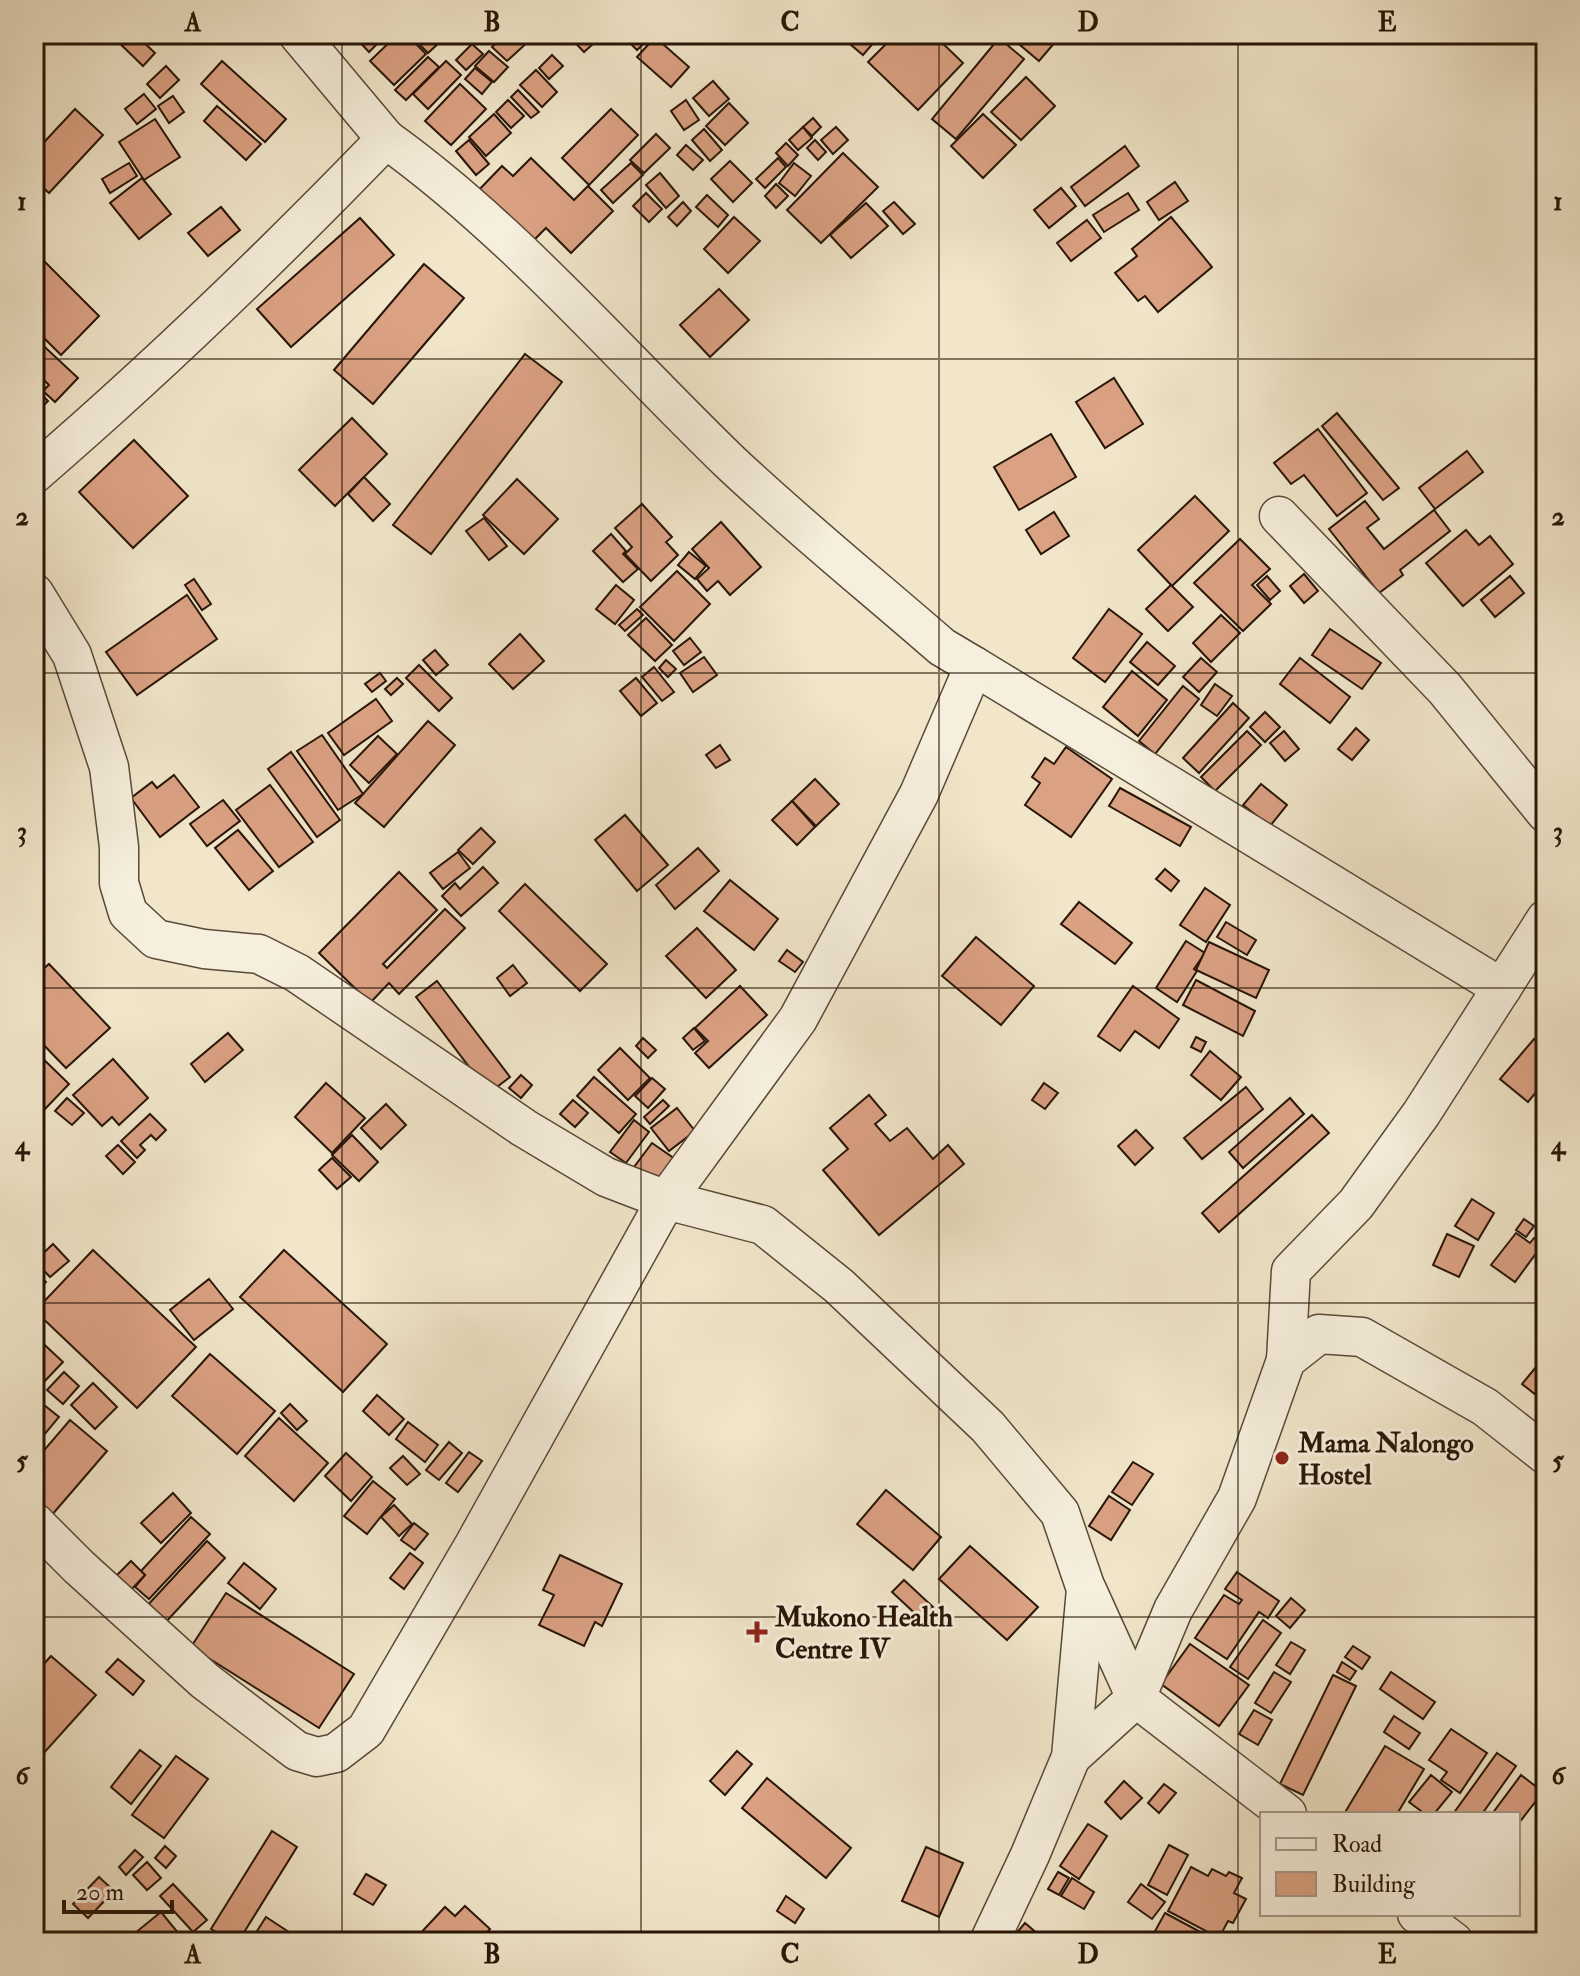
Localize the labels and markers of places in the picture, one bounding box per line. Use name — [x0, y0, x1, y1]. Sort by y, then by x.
place label: Mama Nalongo Hostel — [1297, 1426, 1474, 1493]
marker: Mama Nalongo Hostel — [1273, 1449, 1291, 1467]
place label: Mukono Health Centre IV — [774, 1600, 953, 1667]
marker: Mukono Health Centre IV — [746, 1621, 768, 1643]

